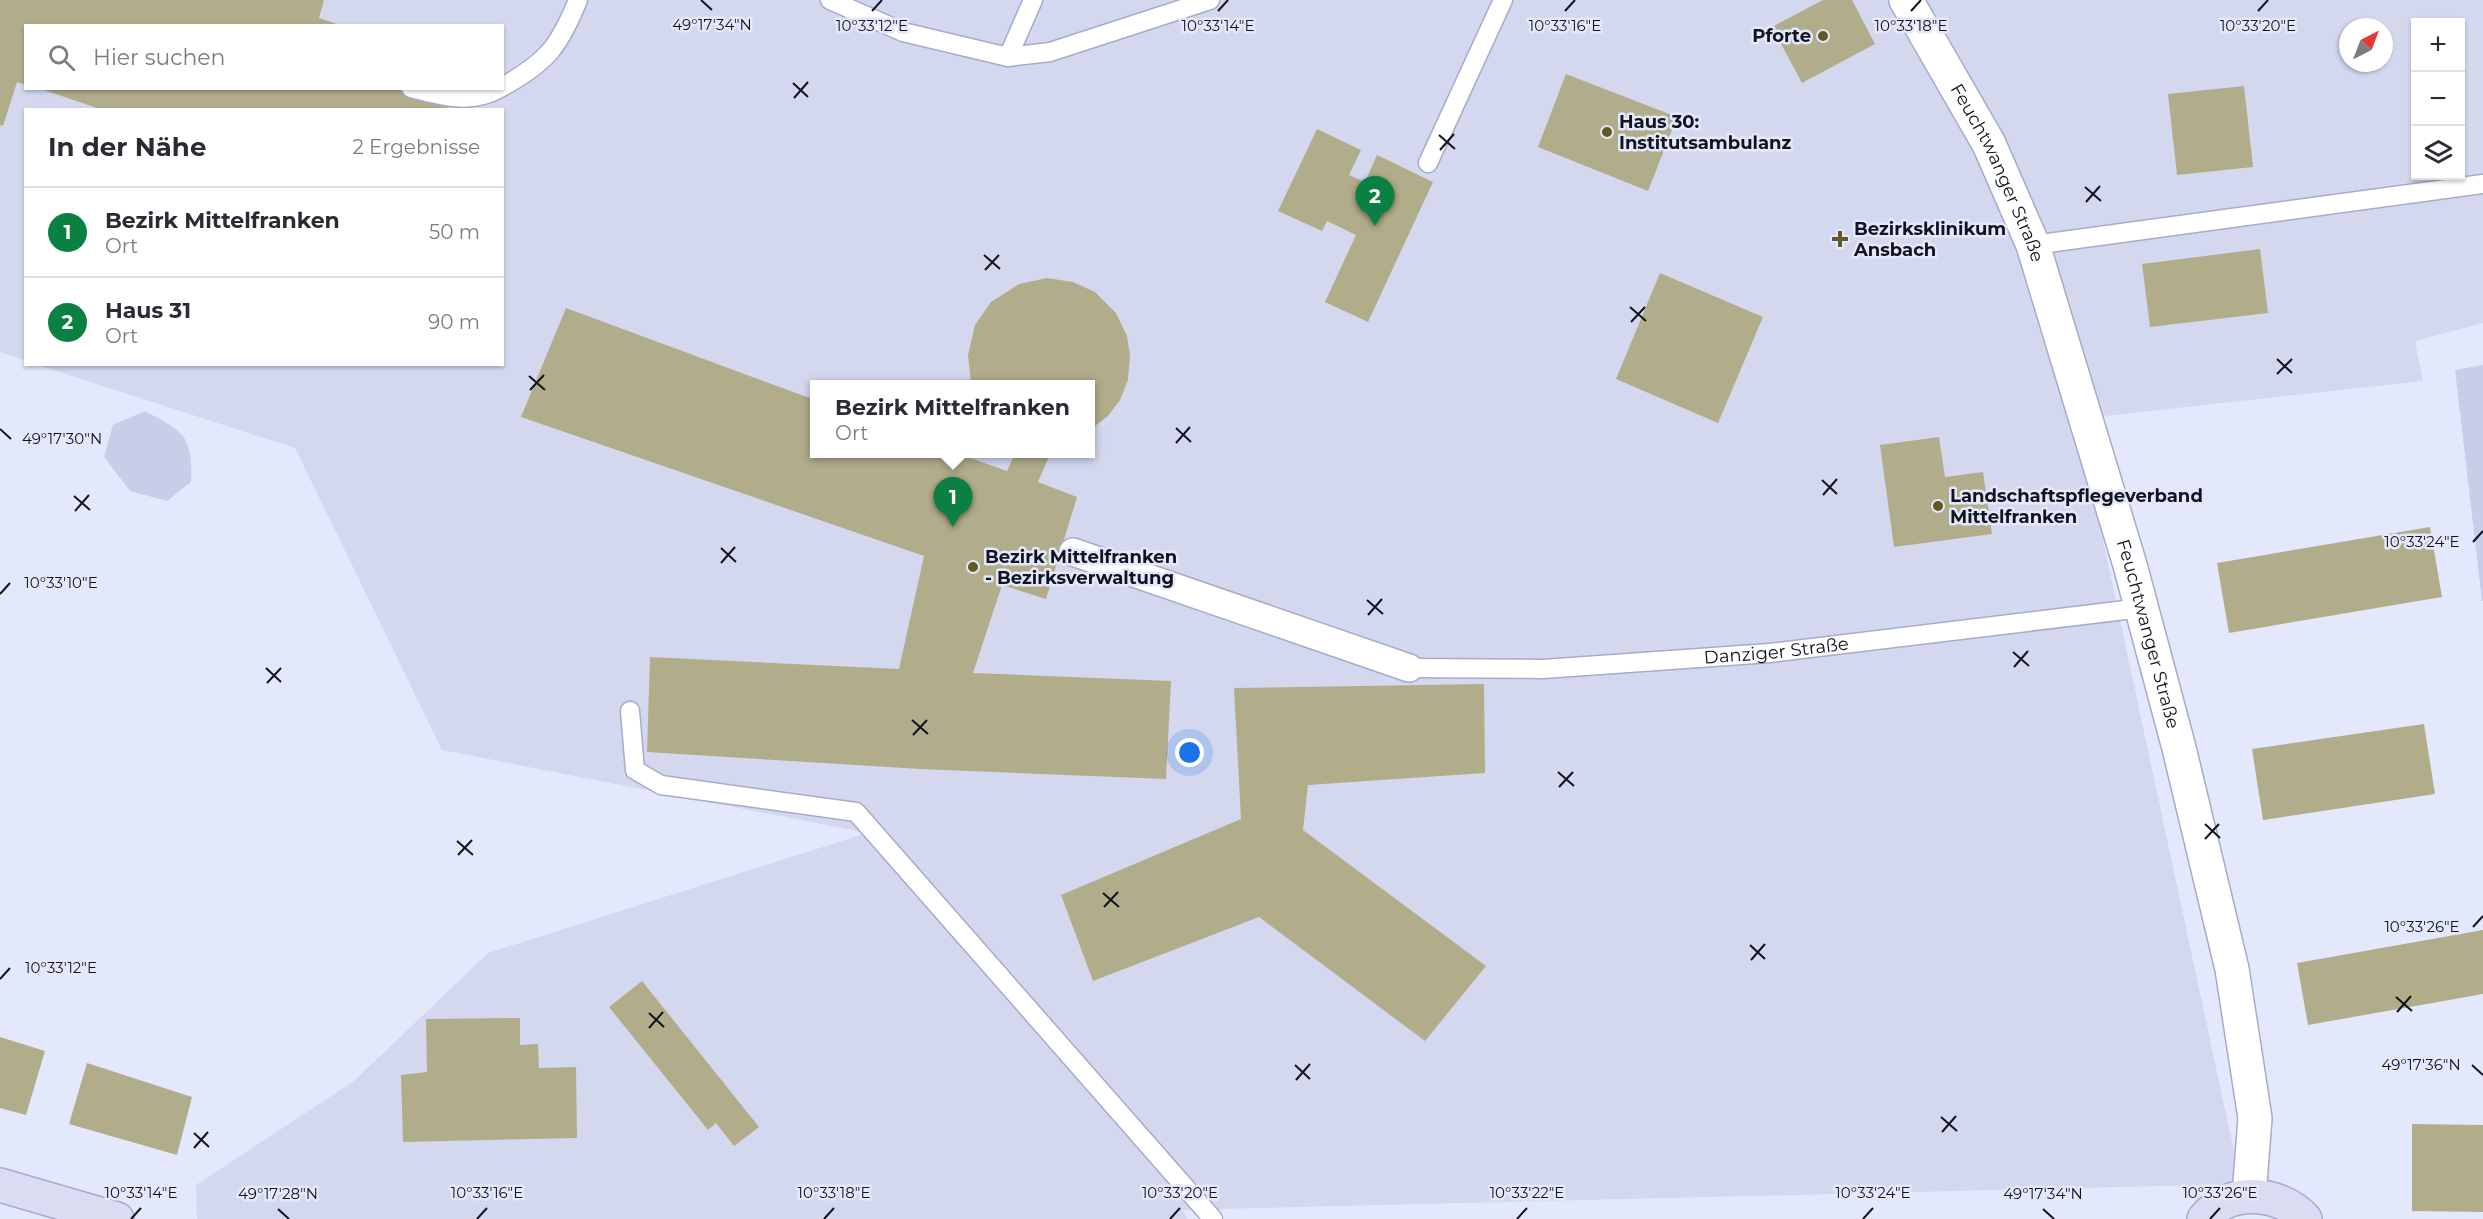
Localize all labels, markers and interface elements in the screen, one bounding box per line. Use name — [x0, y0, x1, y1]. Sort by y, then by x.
text: 49°17'34"N — [672, 15, 752, 34]
text: 10°33'12"E — [836, 16, 908, 35]
text: 10°33'14"E — [1182, 16, 1254, 35]
text: 10°33'16"E — [1529, 16, 1601, 35]
text: 10°33'18"E — [1875, 16, 1948, 35]
text: 10°33'20"E — [2220, 16, 2296, 35]
north arrow — [2339, 18, 2393, 72]
map controls — [2411, 18, 2465, 180]
button: + — [2411, 18, 2465, 72]
search box — [24, 24, 504, 90]
place label: Pforte — [1752, 25, 1811, 47]
marker: Pforte — [1816, 29, 1830, 43]
icon: search — [45, 41, 78, 74]
text: Hier suchen — [93, 44, 225, 71]
button: − — [2411, 72, 2465, 126]
street label: Feuchtwanger Straße — [1946, 80, 2049, 265]
place label: Haus 30: Institutsambulanz — [1619, 111, 1791, 154]
marker: Haus 30: Institutsambulanz — [1600, 125, 1614, 139]
button: layers — [2411, 126, 2465, 180]
text: In der Nähe — [48, 131, 206, 163]
text: 2 Ergebnisse — [352, 135, 480, 159]
pin: 2 — [1356, 176, 1394, 226]
text: Bezirk Mittelfranken — [105, 207, 340, 234]
place label: Bezirksklinikum Ansbach — [1853, 218, 2006, 261]
text: 1 — [64, 220, 71, 244]
text: 50 m — [429, 220, 480, 244]
marker: Bezirksklinikum Ansbach — [1831, 230, 1849, 248]
text: Ort — [105, 234, 138, 258]
text: Haus 31 — [105, 297, 191, 324]
text: 2 — [62, 310, 73, 334]
text: 90 m — [428, 310, 480, 334]
text: Ort — [105, 324, 138, 348]
popup — [810, 380, 1095, 458]
text: Bezirk Mittelfranken — [835, 394, 1070, 421]
text: Ort — [835, 421, 868, 445]
text: 49°17'30"N — [22, 429, 102, 448]
pin: 1 — [934, 478, 972, 527]
place label: Landschaftspflegeverband Mittelfranken — [1950, 485, 2203, 528]
marker: Landschaftspflegeverband Mittelfranken — [1931, 499, 1945, 513]
text: 10°33'24"E — [2384, 532, 2460, 551]
street label: Feuchtwanger Straße — [2112, 537, 2184, 731]
place label: Bezirk Mittelfranken - Bezirksverwaltung — [985, 546, 1177, 589]
marker: Bezirk Mittelfranken - Bezirksverwaltung — [966, 560, 980, 574]
text: 10°33'10"E — [24, 573, 98, 592]
street label: Danziger Straße — [1703, 633, 1850, 669]
your location — [1175, 738, 1204, 767]
text: 10°33'26"E — [2384, 917, 2460, 936]
text: 10°33'12"E — [25, 958, 97, 977]
text: 49°17'36"N — [2381, 1055, 2461, 1074]
text: 10°33'14"E — [105, 1183, 177, 1202]
text: 10°33'16"E — [451, 1183, 523, 1202]
text: 10°33'18"E — [798, 1183, 871, 1202]
text: 10°33'20"E — [1142, 1183, 1218, 1202]
text: 10°33'22"E — [1490, 1183, 1564, 1202]
text: 10°33'24"E — [1835, 1183, 1911, 1202]
text: 10°33'26"E — [2182, 1183, 2258, 1202]
text: 49°17'28"N — [238, 1184, 318, 1203]
text: 49°17'34"N — [2003, 1184, 2083, 1203]

